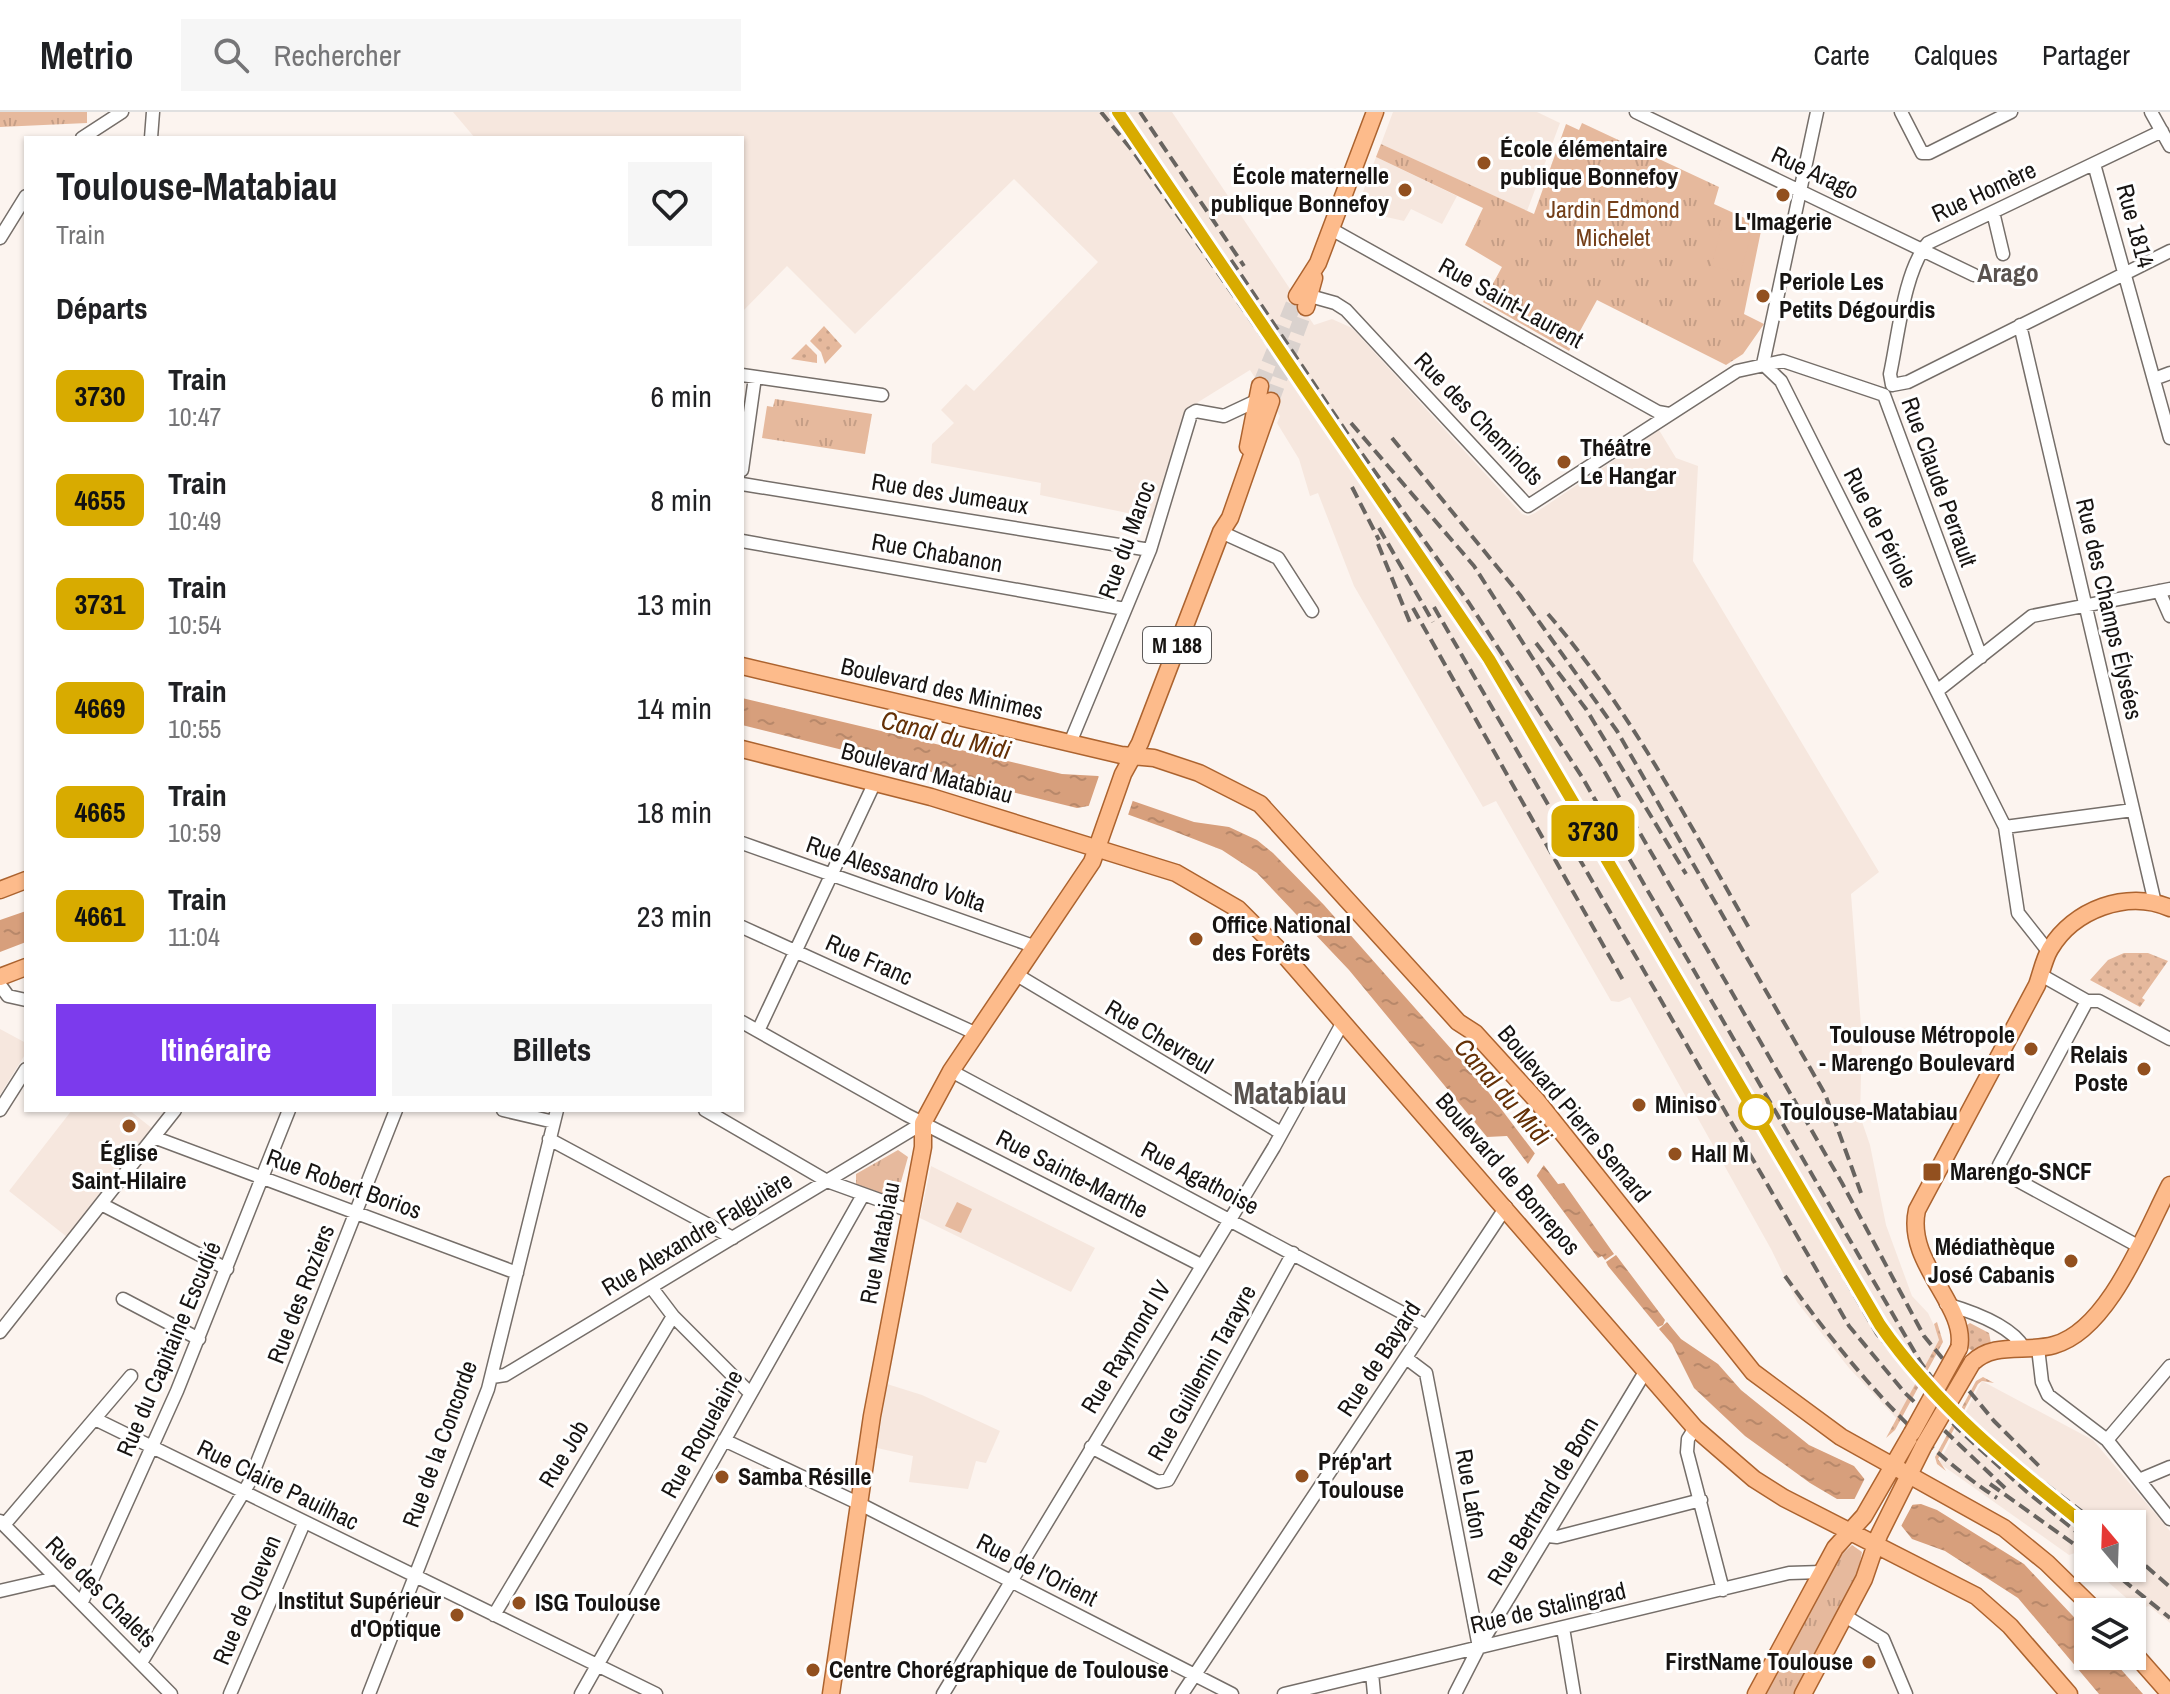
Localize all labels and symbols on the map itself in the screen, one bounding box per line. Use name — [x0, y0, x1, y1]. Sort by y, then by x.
place label: École élémentaire publique Bonnefoy — [1500, 132, 1678, 192]
street label: Rue Arago — [1767, 138, 1864, 206]
street label: Rue Homère — [1926, 153, 2041, 229]
marker: École élémentaire publique Bonnefoy — [1475, 154, 1493, 172]
place label: École maternelle publique Bonnefoy — [1211, 159, 1389, 219]
street label: Rue 1814 — [2109, 180, 2162, 271]
marker: École maternelle publique Bonnefoy — [1396, 181, 1414, 199]
marker: L'Imagerie — [1774, 186, 1792, 204]
park label: Jardin Edmond Michelet — [1546, 193, 1680, 253]
place label: L'Imagerie — [1734, 205, 1832, 237]
street label: Rue Saint-Laurent — [1433, 249, 1590, 355]
district label: Arago — [1977, 255, 2039, 290]
place label: Periole Les Petits Dégourdis — [1779, 265, 1935, 325]
marker: Periole Les Petits Dégourdis — [1754, 287, 1772, 305]
street label: Rue des Cheminots — [1408, 345, 1552, 492]
street label: Rue Claude Perrault — [1894, 392, 1986, 571]
place label: Théâtre Le Hangar — [1580, 431, 1677, 491]
marker: Théâtre Le Hangar — [1555, 453, 1573, 471]
street label: Rue de Périole — [1837, 462, 1925, 593]
street label: Rue des Jumeaux — [869, 465, 1031, 521]
street label: Rue du Maroc — [1090, 476, 1162, 603]
street label: Rue des Champs Élysées — [2069, 495, 2151, 723]
street label: Rue Chabanon — [869, 525, 1005, 579]
road number: M 188 — [1143, 627, 1211, 663]
street label: Boulevard des Minimes — [838, 649, 1047, 727]
water label: Canal du Midi — [877, 701, 1015, 768]
street label: Boulevard Matabiau — [838, 734, 1016, 810]
line badge: 3730 — [1537, 805, 1649, 857]
street label: Rue Alessandro Volta — [802, 827, 991, 919]
place label: Office National des Forêts — [1212, 908, 1351, 968]
street label: Rue Franc — [821, 926, 918, 992]
marker: Office National des Forêts — [1187, 930, 1205, 948]
street label: Rue Chevreul — [1100, 991, 1219, 1081]
street label: Boulevard Pierre Semard — [1491, 1018, 1658, 1209]
place label: Toulouse Métropole - Marengo Boulevard — [1819, 1018, 2015, 1078]
water label: Canal du Midi — [1447, 1030, 1560, 1153]
place label: Relais Poste — [2070, 1038, 2128, 1098]
marker: Toulouse Métropole - Marengo Boulevard — [2022, 1040, 2040, 1058]
marker: Relais Poste — [2135, 1060, 2153, 1078]
district label: Matabiau — [1233, 1071, 1347, 1114]
street label: Boulevard de Bonrepos — [1429, 1085, 1588, 1261]
place label: Miniso — [1655, 1088, 1717, 1120]
marker: Toulouse-Matabiau — [1739, 1095, 1773, 1129]
place label: Toulouse-Matabiau — [1780, 1095, 1958, 1127]
marker: Miniso — [1630, 1096, 1648, 1114]
marker: Église Saint-Hilaire — [120, 1117, 138, 1135]
street label: Rue Sainte-Marthe — [991, 1121, 1154, 1225]
street label: Rue Agathoise — [1136, 1133, 1265, 1222]
place label: Église Saint-Hilaire — [72, 1136, 186, 1196]
place label: Hall M — [1691, 1137, 1749, 1169]
street label: Rue Robert Borios — [262, 1140, 426, 1226]
marker: Hall M — [1666, 1145, 1684, 1163]
place label: Marengo-SNCF — [1950, 1155, 2092, 1187]
marker: Marengo-SNCF — [1921, 1161, 1943, 1183]
street label: Rue Alexandre Falguière — [595, 1164, 798, 1303]
street label: Rue Matabiau — [852, 1179, 907, 1307]
street label: Rue des Roziers — [259, 1219, 341, 1368]
place label: Médiathèque José Cabanis — [1928, 1230, 2055, 1290]
street label: Rue du Capitaine Escudié — [108, 1236, 228, 1461]
marker: Médiathèque José Cabanis — [2062, 1252, 2080, 1270]
street label: Rue Raymond IV — [1073, 1274, 1177, 1419]
street label: Rue Guillemin Tarayre — [1139, 1279, 1263, 1466]
street label: Rue de Bayard — [1329, 1295, 1427, 1422]
street label: Rue de la Concorde — [394, 1356, 484, 1531]
street label: Rue Roquelaine — [653, 1364, 750, 1503]
street label: Rue Bertrand de Born — [1479, 1410, 1605, 1591]
street label: Rue Job — [531, 1414, 596, 1493]
street label: Rue Claire Pauilhac — [192, 1431, 365, 1537]
place label: Prép'art Toulouse — [1318, 1445, 1404, 1505]
street label: Rue Lafon — [1448, 1446, 1496, 1541]
place label: Samba Résille — [738, 1460, 872, 1492]
marker: Prép'art Toulouse — [1293, 1467, 1311, 1485]
marker: Samba Résille — [713, 1468, 731, 1486]
north arrow — [2074, 1510, 2146, 1582]
street label: Rue de l'Orient — [971, 1525, 1104, 1614]
street label: Rue des Chalets — [39, 1529, 164, 1654]
street label: Rue de Queven — [204, 1530, 288, 1669]
street label: Rue de Stalingrad — [1467, 1574, 1629, 1640]
place label: Institut Supérieur d'Optique — [278, 1584, 441, 1644]
place label: ISG Toulouse — [535, 1586, 660, 1618]
marker: ISG Toulouse — [510, 1594, 528, 1612]
marker: Institut Supérieur d'Optique — [448, 1606, 466, 1624]
place label: FirstName Toulouse — [1665, 1645, 1853, 1677]
place label: Centre Chorégraphique de Toulouse — [829, 1653, 1169, 1685]
marker: FirstName Toulouse — [1860, 1653, 1878, 1671]
marker: Centre Chorégraphique de Toulouse — [804, 1661, 822, 1679]

